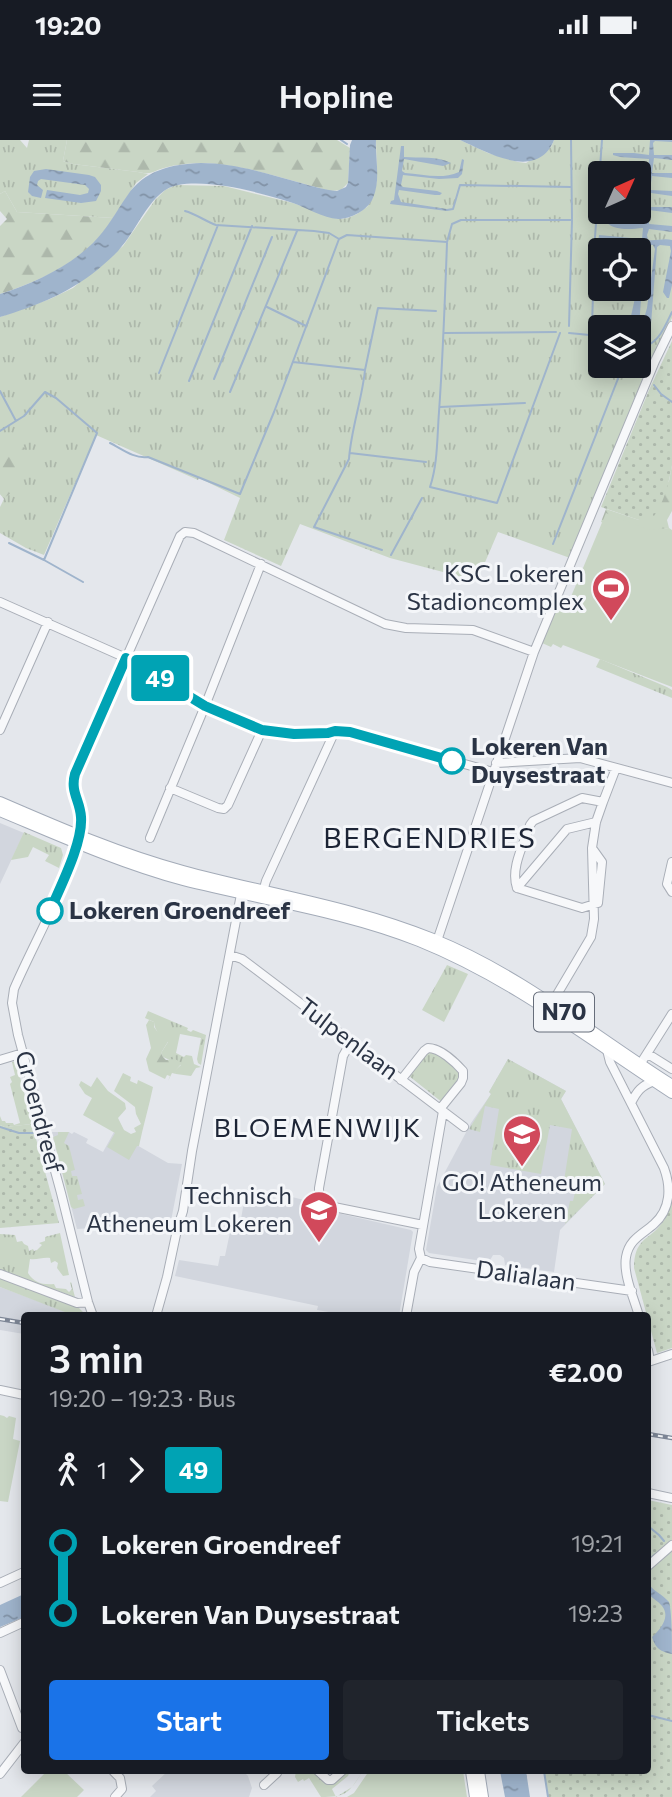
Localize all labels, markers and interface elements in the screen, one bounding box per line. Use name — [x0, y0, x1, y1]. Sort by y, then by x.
text: 19:20 — [35, 9, 102, 40]
text: Hopline — [279, 75, 393, 115]
icon: menu — [28, 76, 66, 114]
icon: heart — [606, 76, 644, 114]
north arrow — [588, 161, 651, 224]
map controls — [588, 161, 651, 378]
button: locate — [588, 238, 651, 301]
button: layers — [588, 315, 651, 378]
place label: KSC Lokeren Stadioncomplex — [407, 558, 584, 615]
sports icon: KSC Lokeren Stadioncomplex — [590, 567, 632, 622]
line badge: 49 — [128, 655, 192, 701]
text: 49 — [145, 663, 175, 692]
place label: Lokeren Van Duysestraat — [471, 731, 608, 788]
marker: Lokeren Van Duysestraat — [439, 748, 465, 774]
district label: BERGENDRIES — [323, 820, 537, 854]
place label: Lokeren Groendreef — [69, 895, 290, 924]
marker: Lokeren Groendreef — [37, 898, 63, 924]
street label: Tulpenlaan — [293, 991, 405, 1085]
road number: N70 — [534, 992, 594, 1032]
street label: Groendreef — [10, 1047, 71, 1176]
district label: BLOEMENWIJK — [214, 1111, 422, 1142]
school or university icon: GO! Atheneum Lokeren — [501, 1113, 543, 1168]
place label: GO! Atheneum Lokeren — [442, 1167, 602, 1224]
place label: Technisch Atheneum Lokeren — [86, 1180, 292, 1237]
school or university icon: Technisch Atheneum Lokeren — [298, 1189, 340, 1244]
street label: Dalialaan — [475, 1253, 578, 1296]
text: 3 min — [49, 1334, 144, 1381]
text: €2.00 — [549, 1356, 623, 1387]
text: 19:20 – 19:23 · Bus — [49, 1384, 236, 1412]
icon: walk — [49, 1451, 87, 1489]
icon: forward — [117, 1451, 155, 1489]
text: 49 — [179, 1455, 208, 1484]
text: 1 — [97, 1456, 107, 1484]
text: Lokeren Groendreef — [101, 1528, 341, 1559]
text: 19:21 — [571, 1529, 623, 1557]
text: Lokeren Van Duysestraat — [101, 1598, 400, 1629]
text: 19:23 — [568, 1599, 623, 1627]
button: Start — [49, 1680, 329, 1760]
button: Tickets — [343, 1680, 623, 1760]

